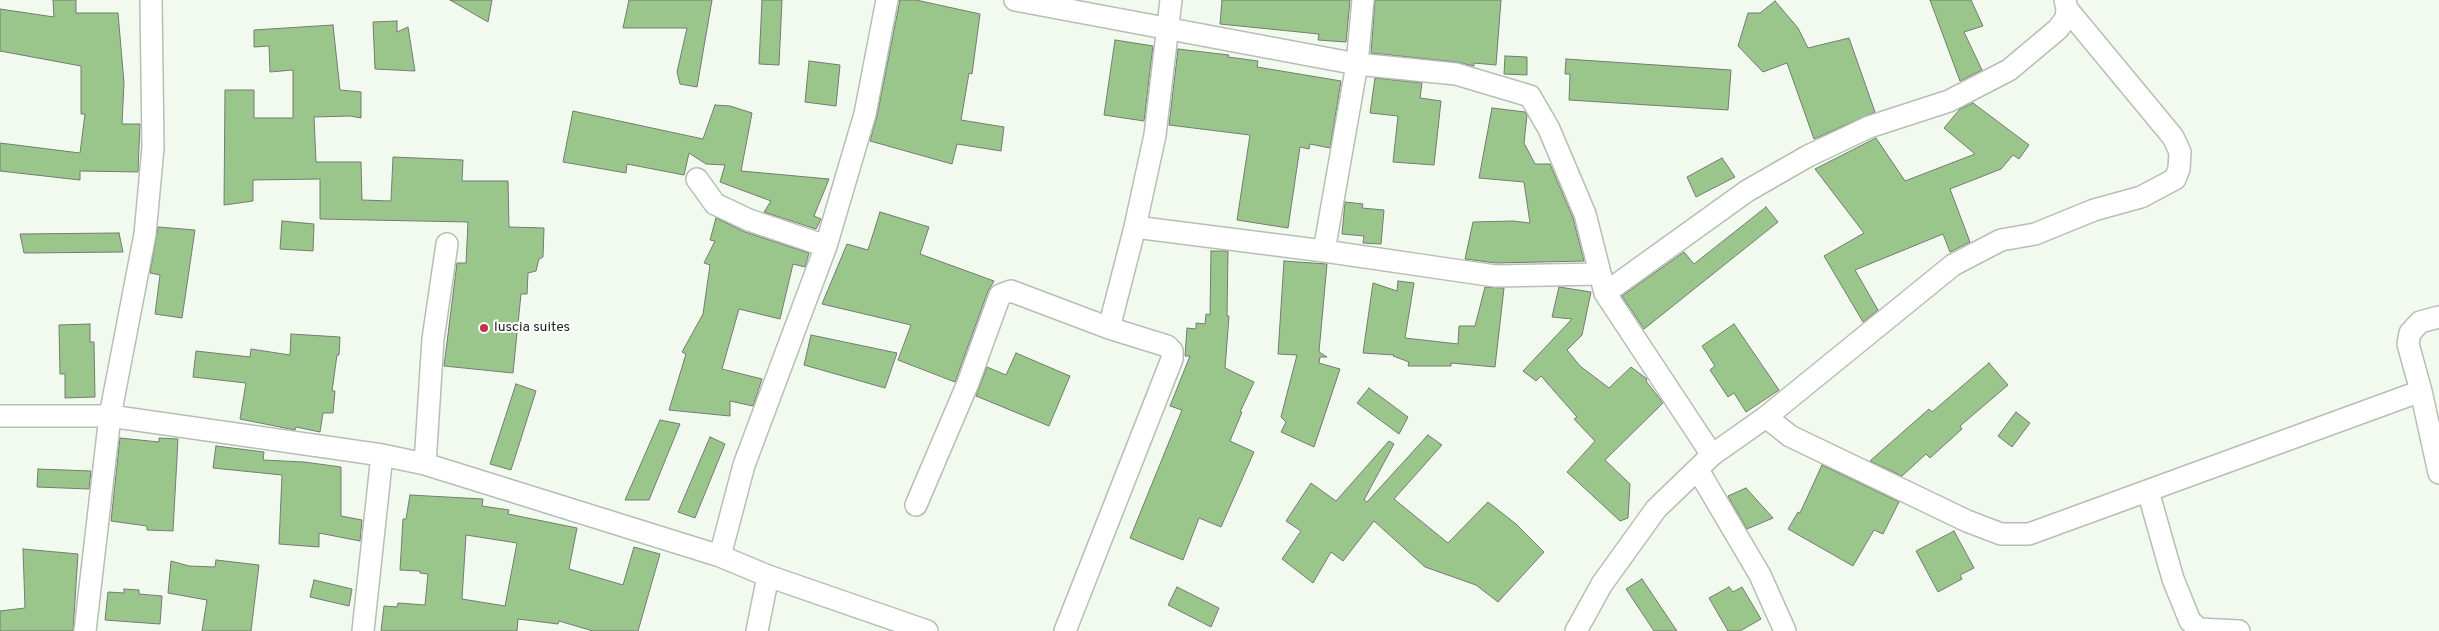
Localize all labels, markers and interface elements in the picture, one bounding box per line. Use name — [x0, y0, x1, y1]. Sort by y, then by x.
place label: luscia suites — [494, 320, 570, 336]
marker: luscia suites — [478, 322, 490, 334]

